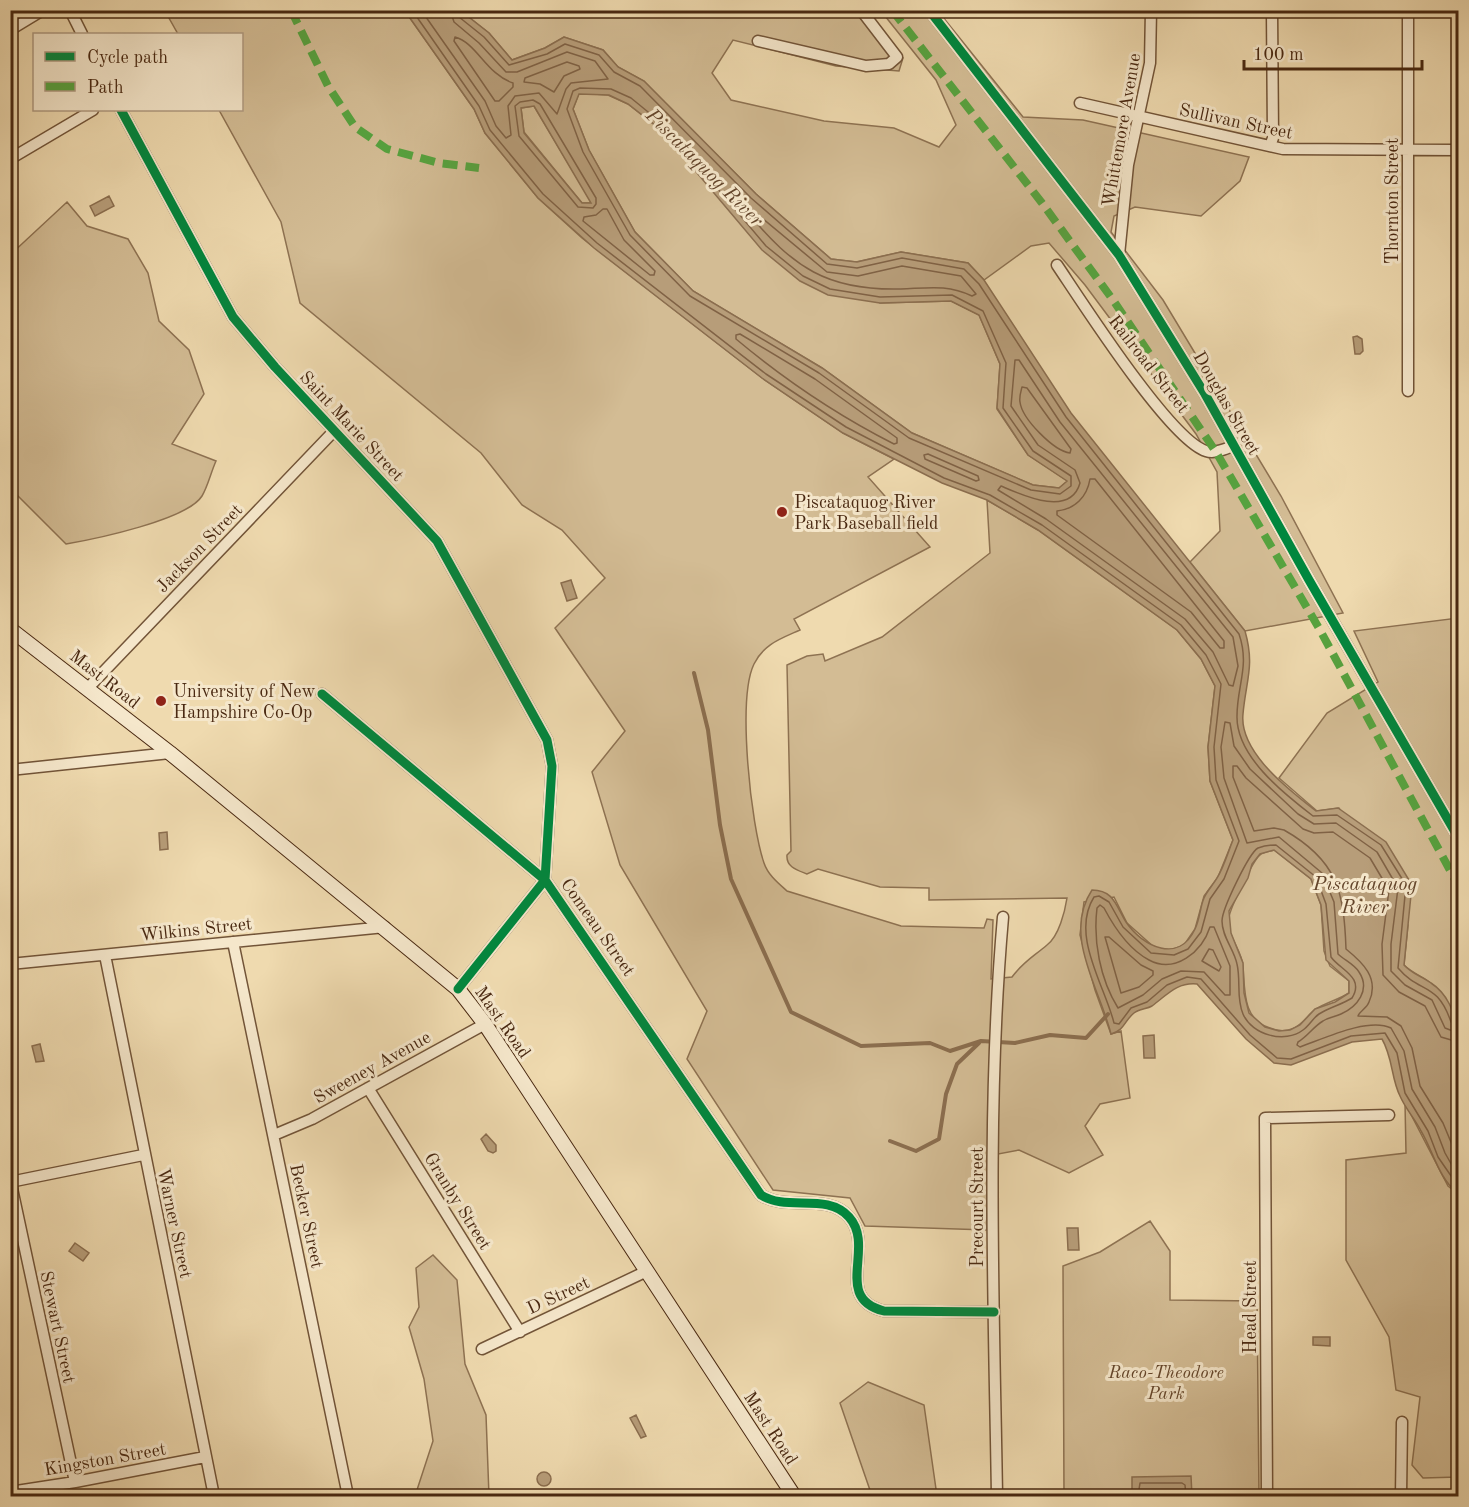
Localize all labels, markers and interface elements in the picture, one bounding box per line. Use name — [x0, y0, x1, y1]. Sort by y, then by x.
legend — [33, 33, 243, 111]
scale bar — [1244, 33, 1422, 71]
text: 100 m — [1253, 46, 1304, 64]
text: Cycle path — [87, 49, 168, 67]
street label: Whittemore Avenue — [1100, 52, 1144, 208]
text: Path — [87, 79, 124, 97]
street label: Sullivan Street — [1177, 101, 1294, 143]
water label: Piscataquog River — [640, 105, 767, 231]
street label: Thornton Street — [1384, 138, 1402, 264]
street label: Railroad Street — [1105, 312, 1192, 417]
street label: Douglas Street — [1189, 349, 1263, 458]
street label: Saint Marie Street — [296, 368, 407, 485]
place label: Piscataquog River Park Baseball field — [794, 494, 938, 533]
street label: Jackson Street — [153, 501, 246, 596]
marker: Piscataquog River Park Baseball field — [775, 505, 789, 519]
street label: Mast Road — [66, 647, 143, 713]
place label: University of New Hampshire Co-Op — [173, 683, 316, 722]
marker: University of New Hampshire Co-Op — [154, 694, 168, 708]
street label: Comeau Street — [557, 875, 637, 980]
water label: Piscataquog River — [1312, 875, 1418, 918]
street label: Wilkins Street — [139, 915, 253, 945]
street label: Mast Road — [471, 983, 533, 1062]
street label: Sweeney Avenue — [311, 1028, 434, 1107]
street label: Precourt Street — [969, 1147, 987, 1267]
street label: Granby Street — [420, 1150, 494, 1253]
street label: Becker Street — [286, 1162, 326, 1270]
street label: Warner Street — [154, 1166, 194, 1280]
street label: Head Street — [1242, 1260, 1260, 1354]
street label: Stewart Street — [36, 1269, 78, 1385]
street label: D Street — [524, 1274, 592, 1318]
park label: Raco-Theodore Park — [1107, 1364, 1224, 1403]
street label: Mast Road — [740, 1389, 800, 1468]
street label: Kingston Street — [43, 1440, 168, 1480]

